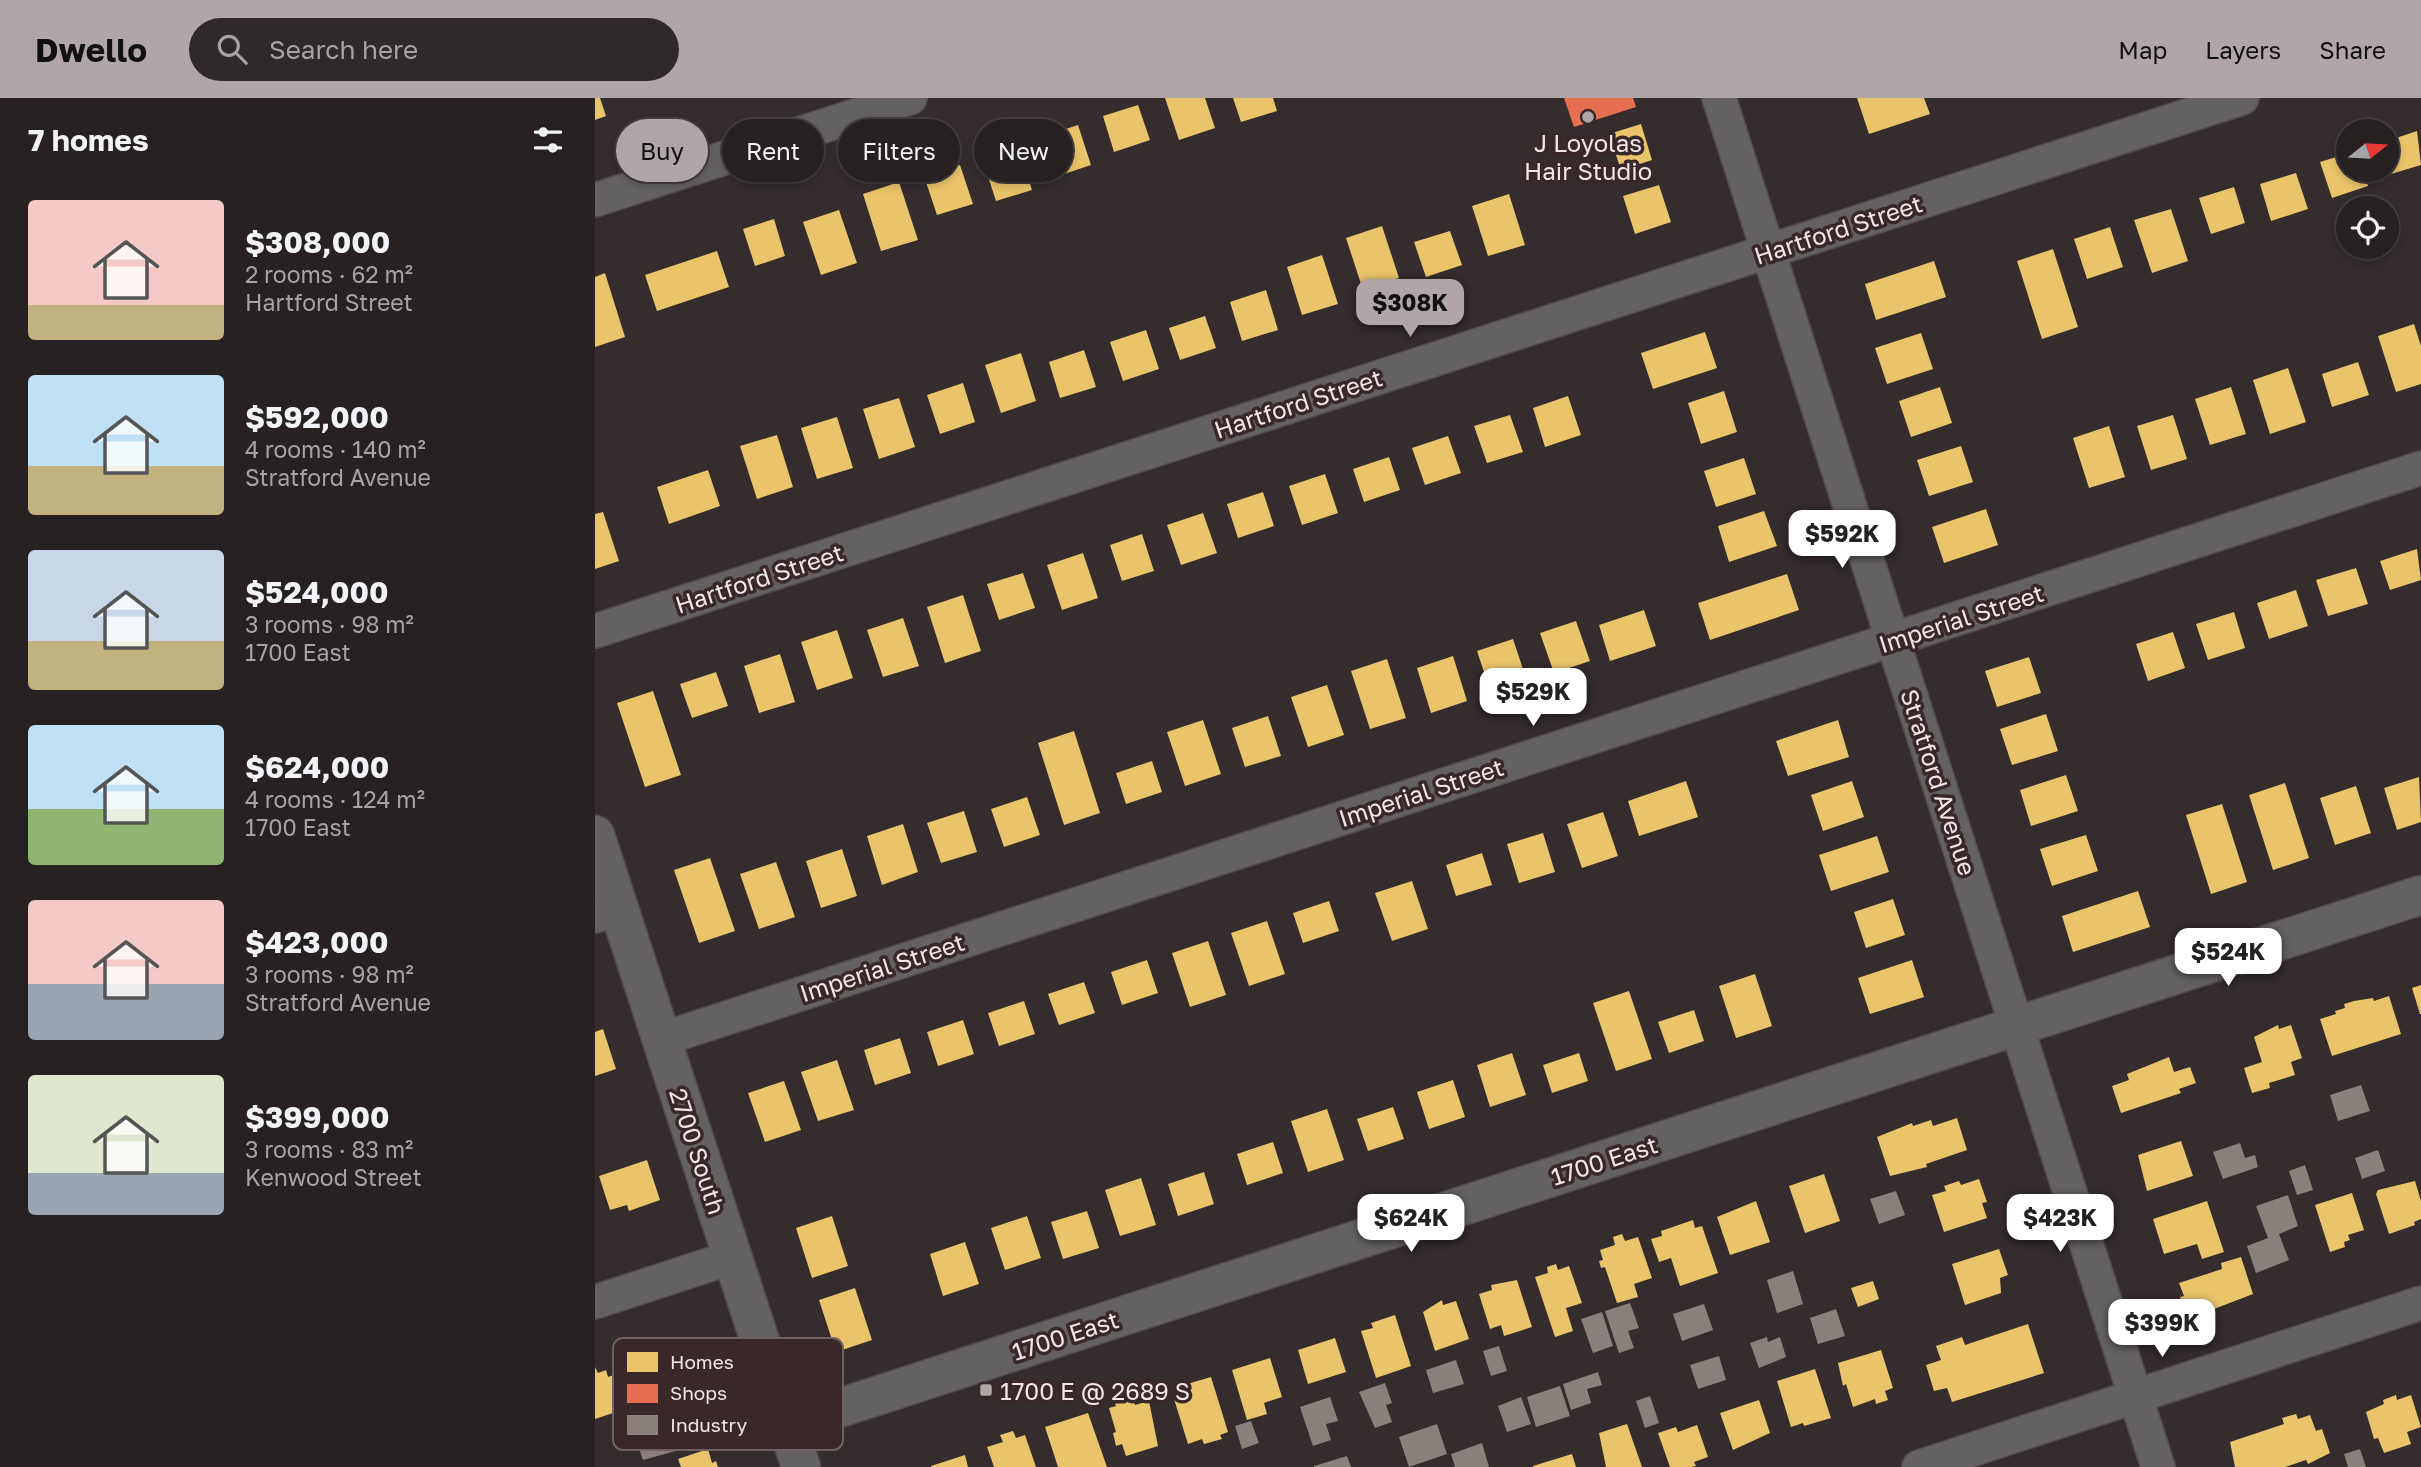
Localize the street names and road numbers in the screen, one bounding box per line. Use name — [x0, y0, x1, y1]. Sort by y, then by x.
street label: Hartford Street — [1750, 188, 1926, 270]
street label: Hartford Street — [1210, 362, 1386, 444]
street label: Hartford Street — [671, 537, 847, 619]
street label: Imperial Street — [1875, 578, 2047, 658]
street label: Stratford Avenue — [1895, 685, 1983, 879]
street label: Imperial Street — [1335, 752, 1507, 832]
street label: Imperial Street — [796, 927, 968, 1007]
street label: 2700 South — [664, 1084, 732, 1218]
street label: 1700 East — [1547, 1129, 1661, 1191]
street label: 1700 East — [1008, 1304, 1122, 1366]

